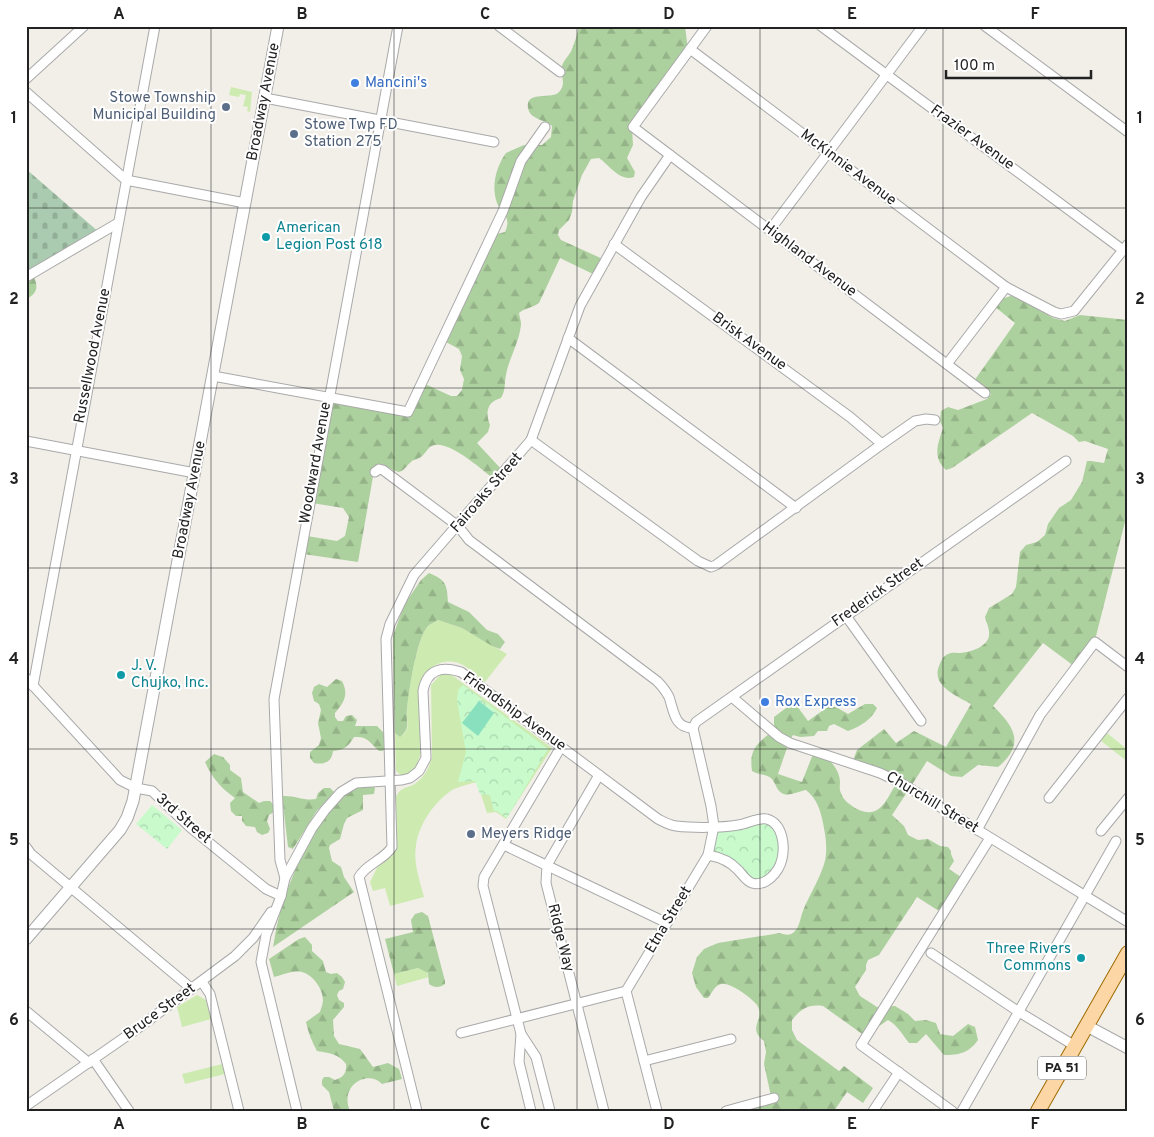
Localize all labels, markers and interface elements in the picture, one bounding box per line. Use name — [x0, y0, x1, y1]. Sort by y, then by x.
text: A — [113, 5, 125, 25]
text: B — [296, 5, 308, 25]
text: C — [480, 5, 490, 25]
text: D — [663, 5, 675, 25]
text: E — [847, 5, 857, 25]
text: F — [1030, 5, 1040, 25]
street label: Broadway Avenue — [243, 41, 285, 163]
scale bar — [946, 48, 1092, 80]
text: 100 m — [954, 57, 995, 76]
place label: Mancini's — [365, 74, 427, 93]
marker: Mancini's — [349, 77, 361, 89]
place label: Stowe Township Municipal Building — [92, 89, 216, 125]
marker: Stowe Township Municipal Building — [220, 101, 232, 113]
street label: Frazier Avenue — [926, 101, 1018, 175]
text: 1 — [11, 109, 17, 129]
text: 1 — [1137, 109, 1143, 129]
place label: Stowe Twp FD Station 275 — [304, 116, 398, 152]
street label: McKinnie Avenue — [796, 126, 900, 210]
marker: Stowe Twp FD Station 275 — [288, 128, 300, 140]
street label: Highland Avenue — [758, 218, 860, 302]
place label: American Legion Post 618 — [276, 219, 383, 255]
marker: American Legion Post 618 — [260, 231, 272, 243]
street label: Russellwood Avenue — [71, 287, 115, 425]
text: 2 — [9, 290, 19, 310]
text: 2 — [1135, 290, 1145, 310]
street label: Brisk Avenue — [708, 309, 790, 375]
street label: Woodward Avenue — [296, 400, 336, 526]
street label: Broadway Avenue — [169, 439, 211, 561]
street label: Fairoaks Street — [447, 449, 527, 537]
text: 3 — [9, 470, 19, 490]
text: 3 — [1135, 470, 1145, 490]
street label: Frederick Street — [828, 554, 928, 632]
text: 4 — [9, 650, 19, 670]
text: 4 — [1135, 650, 1145, 670]
place label: J. V. Chujko, Inc. — [131, 657, 208, 693]
street label: Friendship Avenue — [459, 668, 569, 756]
marker: J. V. Chujko, Inc. — [115, 669, 127, 681]
place label: Rox Express — [775, 693, 857, 712]
marker: Rox Express — [759, 696, 771, 708]
street label: Churchill Street — [882, 768, 982, 838]
street label: 3rd Street — [151, 790, 215, 848]
place label: Meyers Ridge — [481, 825, 572, 844]
marker: Meyers Ridge — [465, 828, 477, 840]
text: 5 — [9, 831, 19, 851]
text: 5 — [1135, 831, 1145, 851]
street label: Etna Street — [641, 883, 697, 957]
street label: Ridge Way — [542, 902, 578, 974]
place label: Three Rivers Commons — [986, 940, 1071, 976]
marker: Three Rivers Commons — [1075, 952, 1087, 964]
street label: Bruce Street — [120, 980, 200, 1044]
text: 6 — [9, 1011, 19, 1031]
text: 6 — [1135, 1011, 1145, 1031]
road number: PA 51 — [1038, 1056, 1086, 1080]
text: A — [113, 1115, 125, 1135]
text: B — [296, 1115, 308, 1135]
text: C — [480, 1115, 490, 1135]
text: D — [663, 1115, 675, 1135]
text: E — [847, 1115, 857, 1135]
text: F — [1030, 1115, 1040, 1135]

